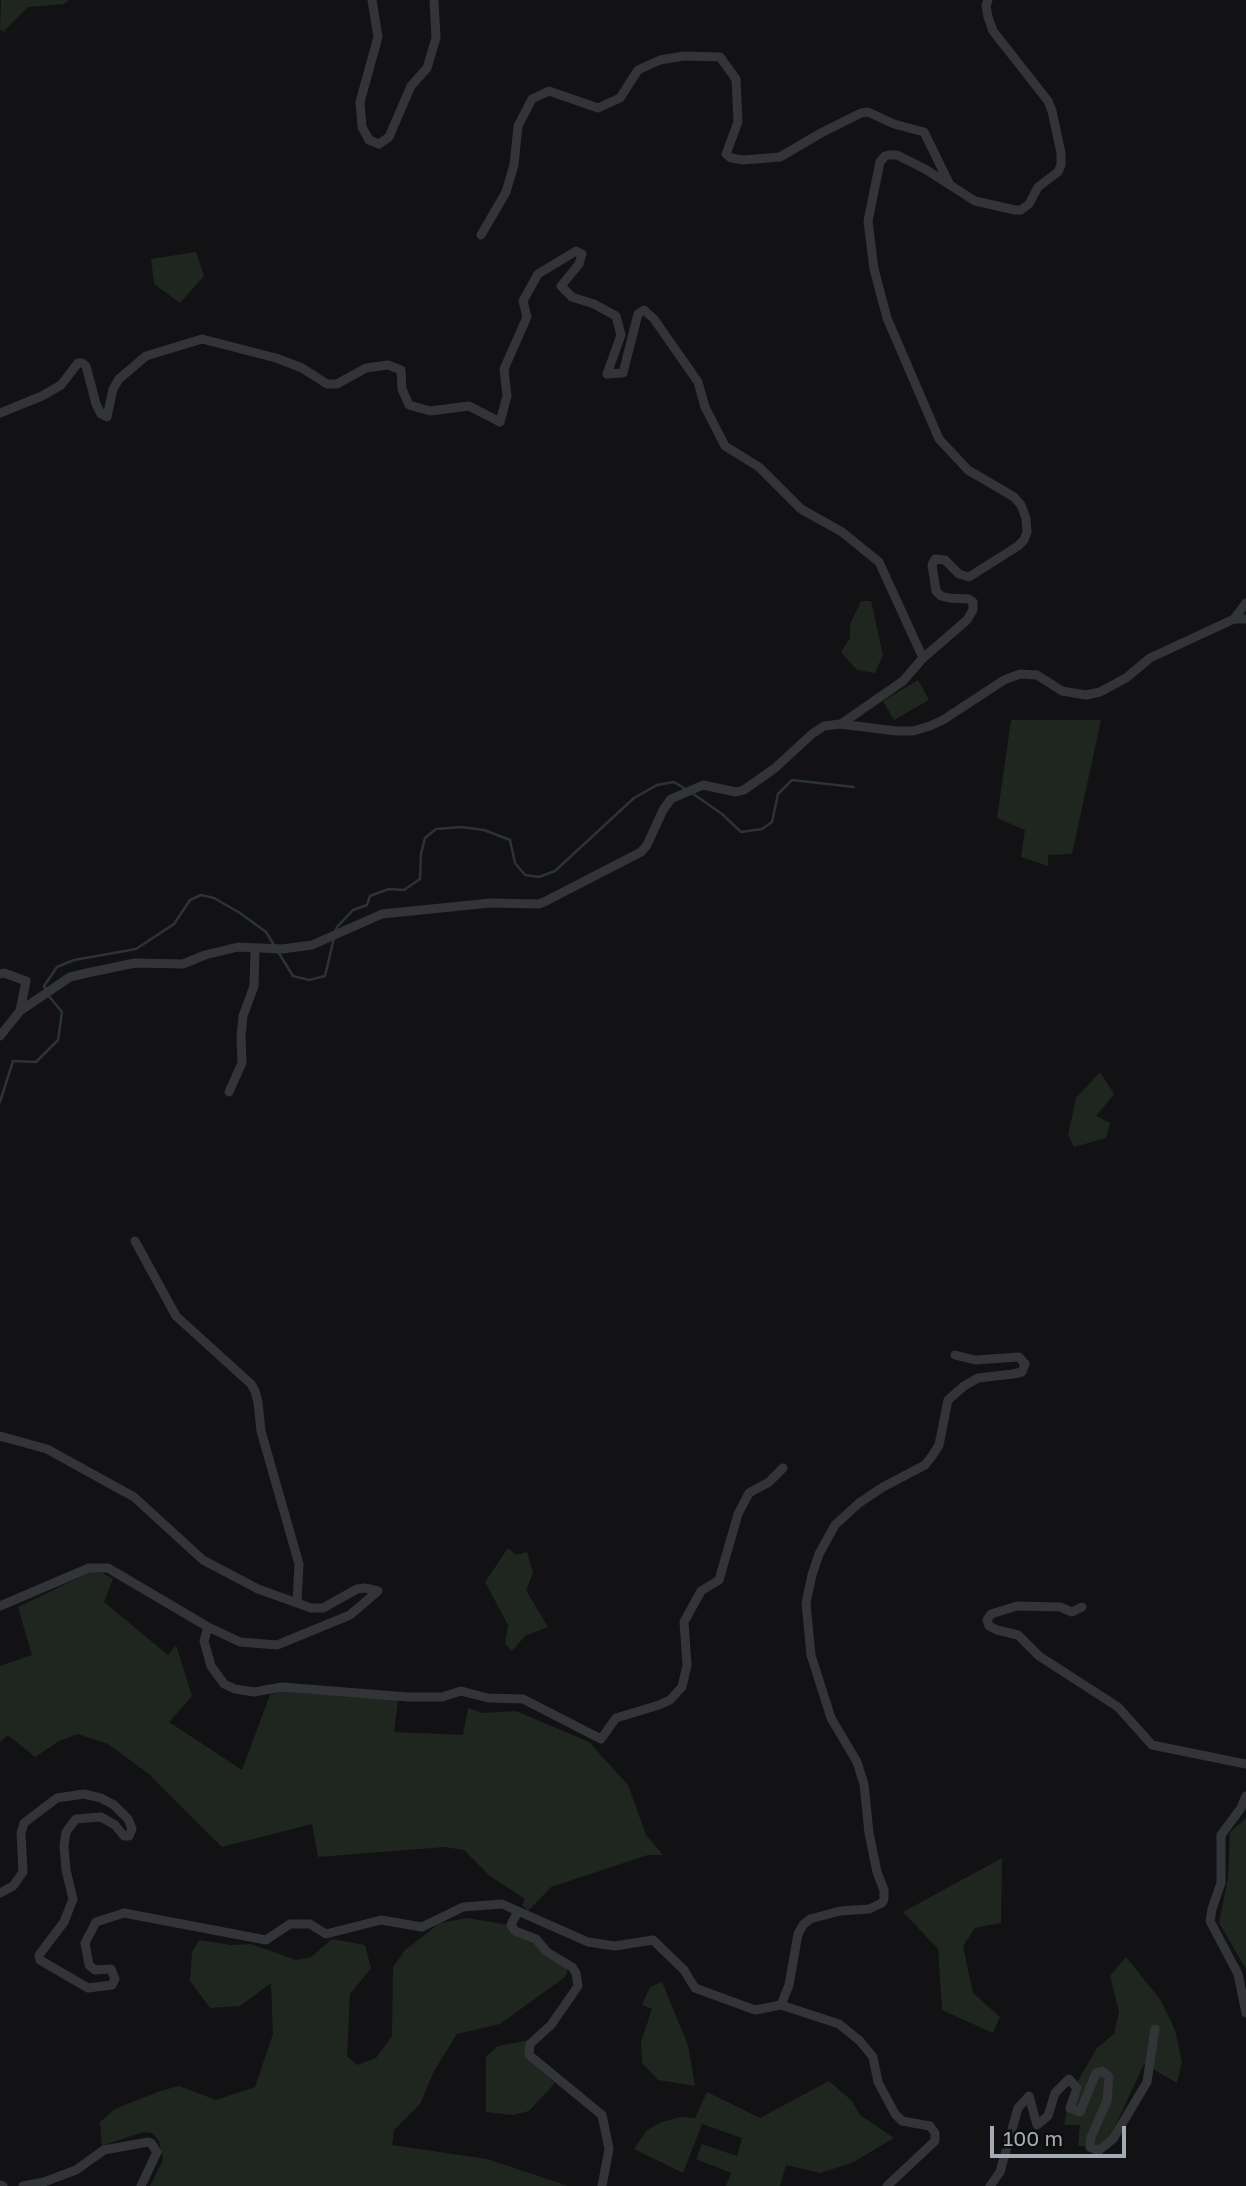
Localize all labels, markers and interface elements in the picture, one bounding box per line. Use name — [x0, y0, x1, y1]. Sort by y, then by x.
scale bar — [994, 2112, 1130, 2156]
text: 100 m — [1003, 2125, 1063, 2151]

